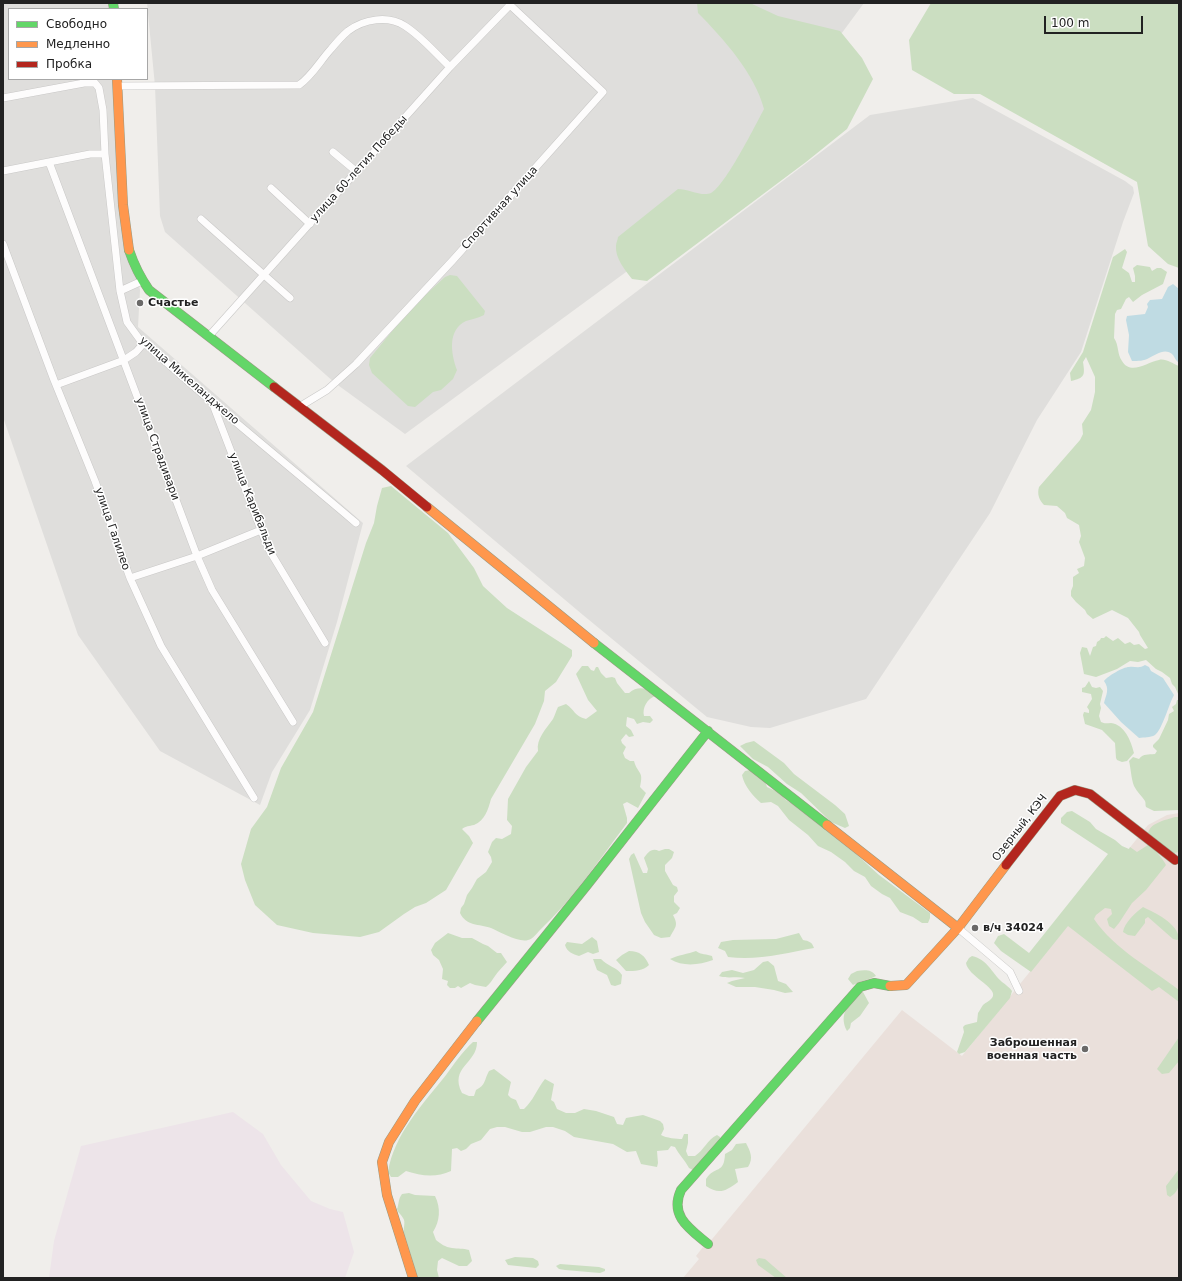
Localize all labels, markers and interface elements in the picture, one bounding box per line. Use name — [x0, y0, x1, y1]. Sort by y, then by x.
legend — [8, 8, 148, 80]
scale bar — [1046, 8, 1145, 34]
text: 100 m — [1051, 16, 1089, 30]
text: Свободно — [46, 17, 107, 31]
text: Медленно — [46, 37, 110, 51]
text: Пробка — [46, 57, 92, 71]
street label: улица 60-летия Победы — [308, 113, 410, 225]
street label: Спортивная улица — [459, 164, 541, 252]
place label: Счастье — [148, 296, 198, 310]
marker: Счастье — [135, 298, 145, 308]
street label: улица Микеланджело — [137, 334, 241, 428]
street label: улица Страдивари — [132, 396, 182, 502]
street label: улица Карибальди — [225, 451, 279, 557]
street label: улица Галилео — [92, 486, 132, 572]
street label: Озерный, КЭЧ — [990, 792, 1050, 864]
place label: в/ч 34024 — [983, 921, 1044, 935]
marker: в/ч 34024 — [970, 923, 980, 933]
place label: Заброшенная военная часть — [987, 1036, 1077, 1062]
marker: Заброшенная военная часть — [1080, 1044, 1090, 1054]

